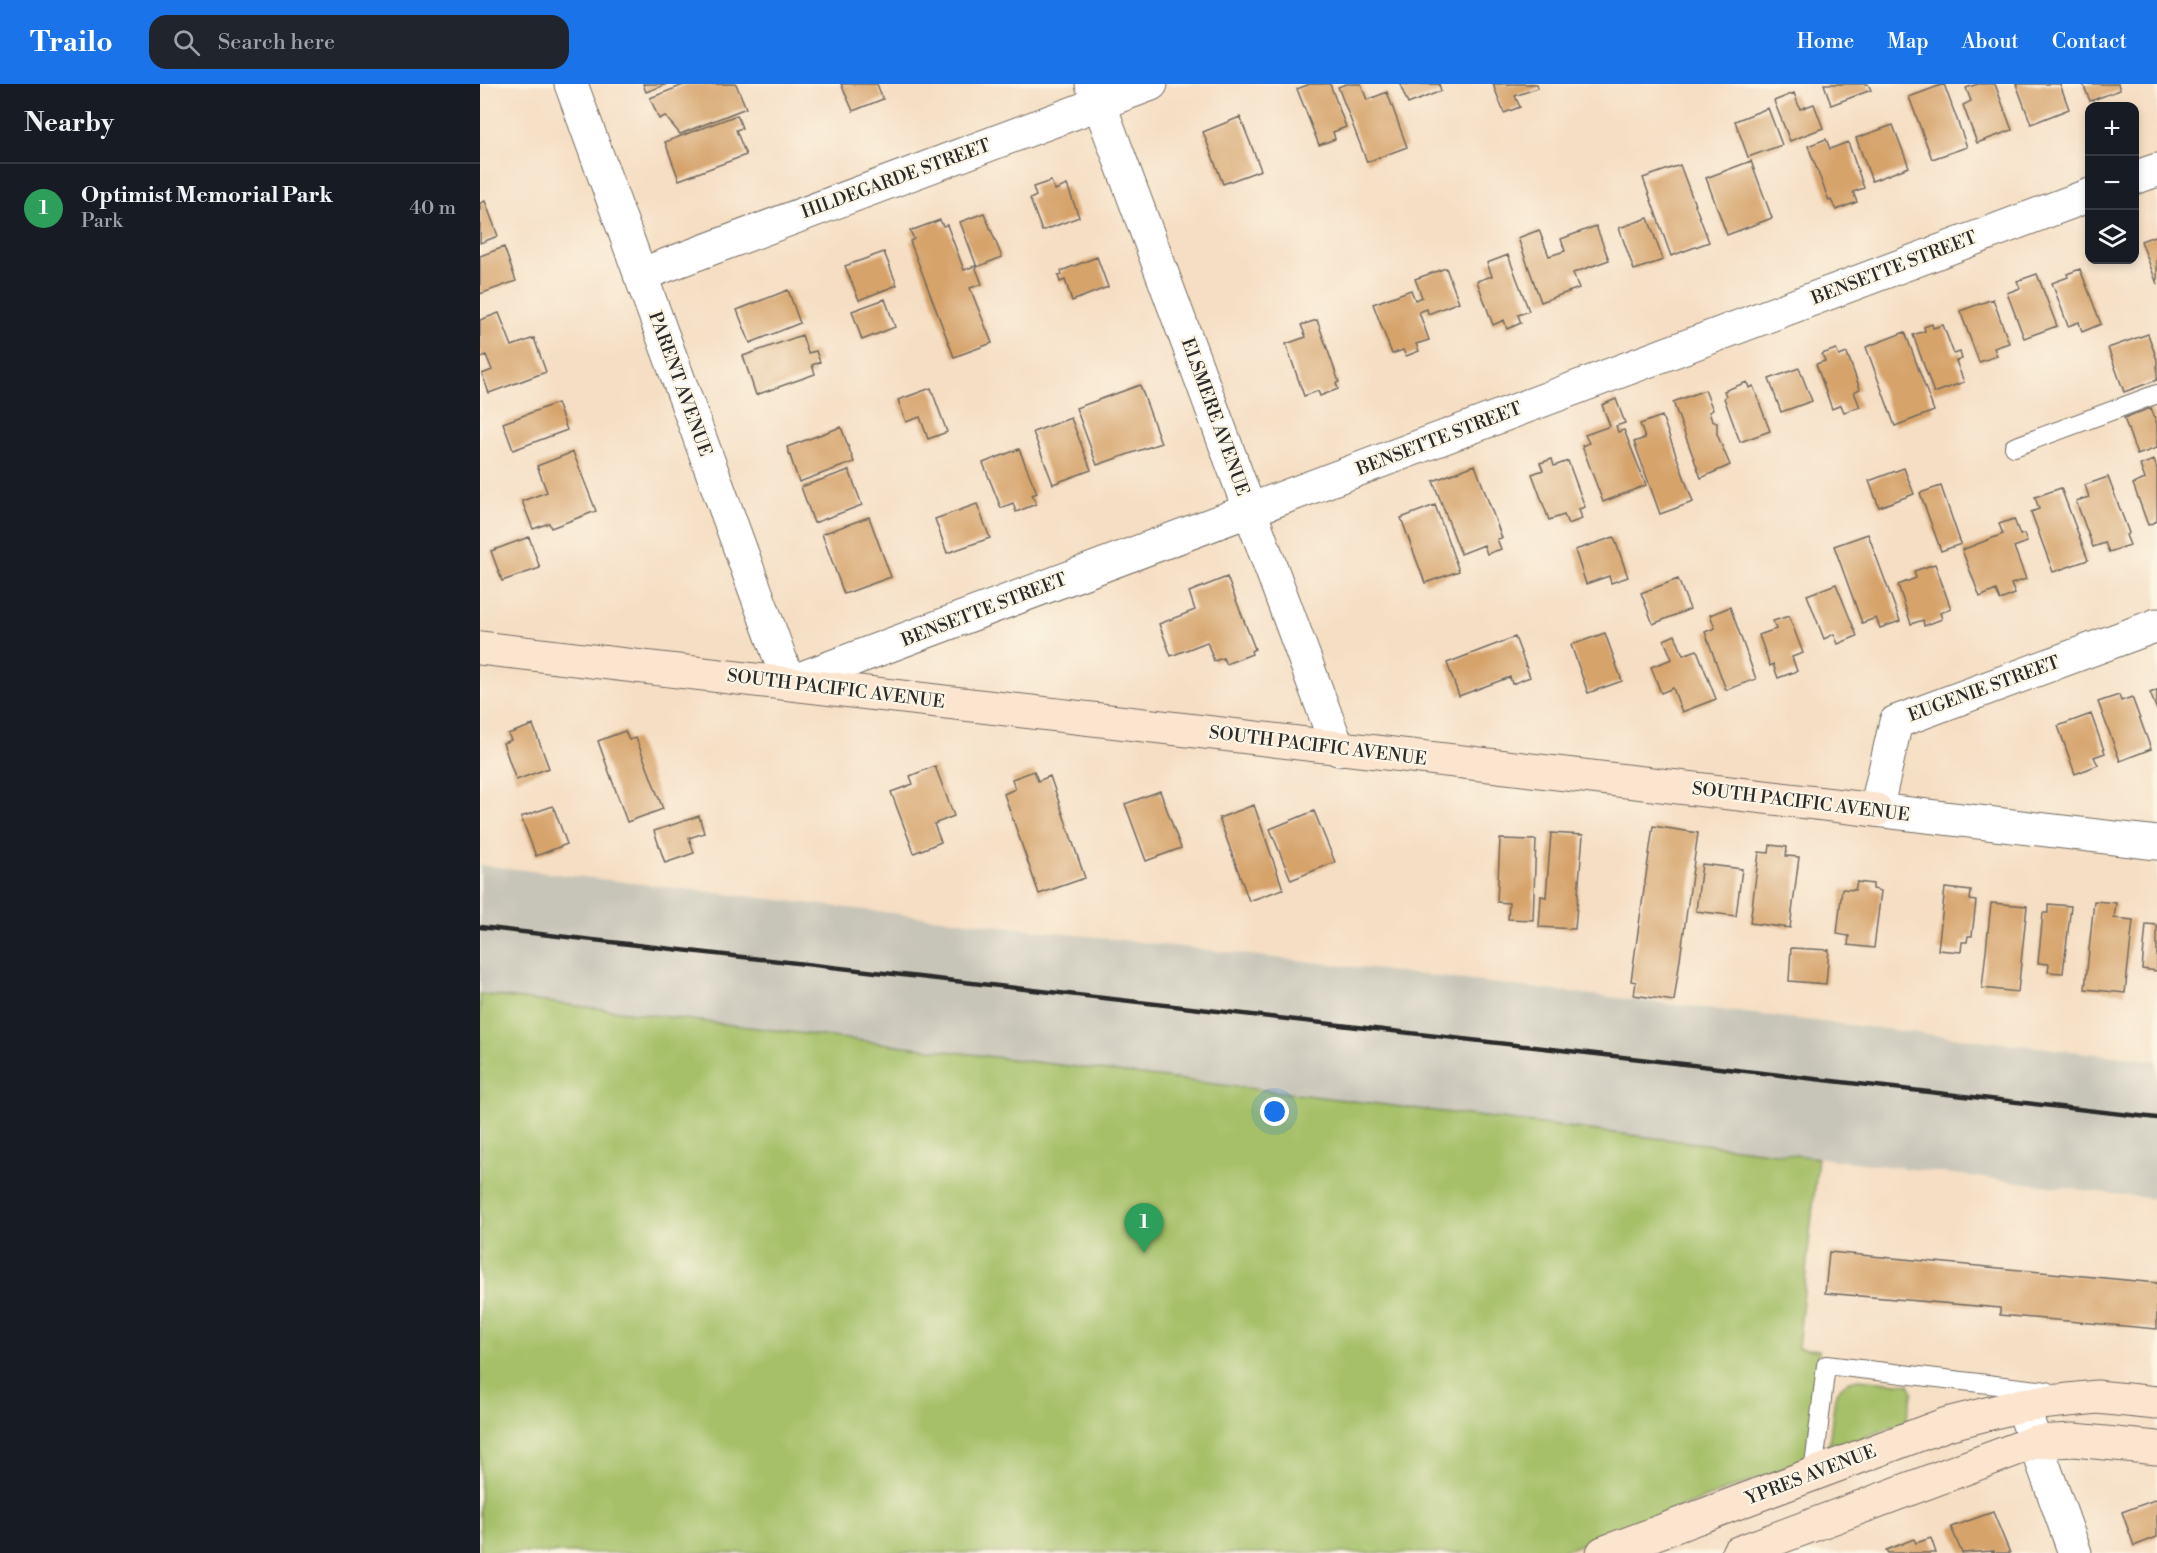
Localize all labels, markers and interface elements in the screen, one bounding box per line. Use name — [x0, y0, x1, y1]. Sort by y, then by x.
search box — [149, 15, 569, 69]
text: Trailo — [30, 25, 113, 60]
icon: search — [170, 26, 203, 59]
text: Search here — [218, 29, 335, 56]
text: Home — [1797, 29, 1854, 55]
text: Map — [1887, 29, 1929, 55]
text: About — [1962, 29, 2019, 55]
text: Contact — [2052, 29, 2127, 55]
map controls — [2085, 102, 2139, 264]
button: + — [2085, 102, 2139, 156]
text: Nearby — [24, 107, 114, 139]
street label: HILDEGARDE STREET — [798, 134, 994, 224]
button: − — [2085, 156, 2139, 210]
text: Optimist Memorial Park — [81, 182, 333, 209]
text: 1 — [39, 196, 48, 221]
text: 40 m — [409, 196, 456, 221]
text: Park — [81, 209, 123, 234]
button: layers — [2085, 210, 2139, 264]
street label: BENSETTE STREET — [1807, 226, 1980, 310]
street label: PARENT AVENUE — [643, 308, 717, 460]
street label: ELSMERE AVENUE — [1176, 335, 1254, 499]
street label: BENSETTE STREET — [1352, 397, 1525, 481]
street label: BENSETTE STREET — [897, 568, 1070, 652]
street label: EUGENIE STREET — [1905, 651, 2063, 727]
street label: SOUTH PACIFIC AVENUE — [726, 664, 946, 714]
street label: SOUTH PACIFIC AVENUE — [1208, 721, 1428, 771]
street label: SOUTH PACIFIC AVENUE — [1691, 777, 1911, 827]
your location — [1260, 1097, 1289, 1126]
pin: 1 — [1124, 1204, 1164, 1253]
street label: YPRES AVENUE — [1742, 1440, 1880, 1511]

